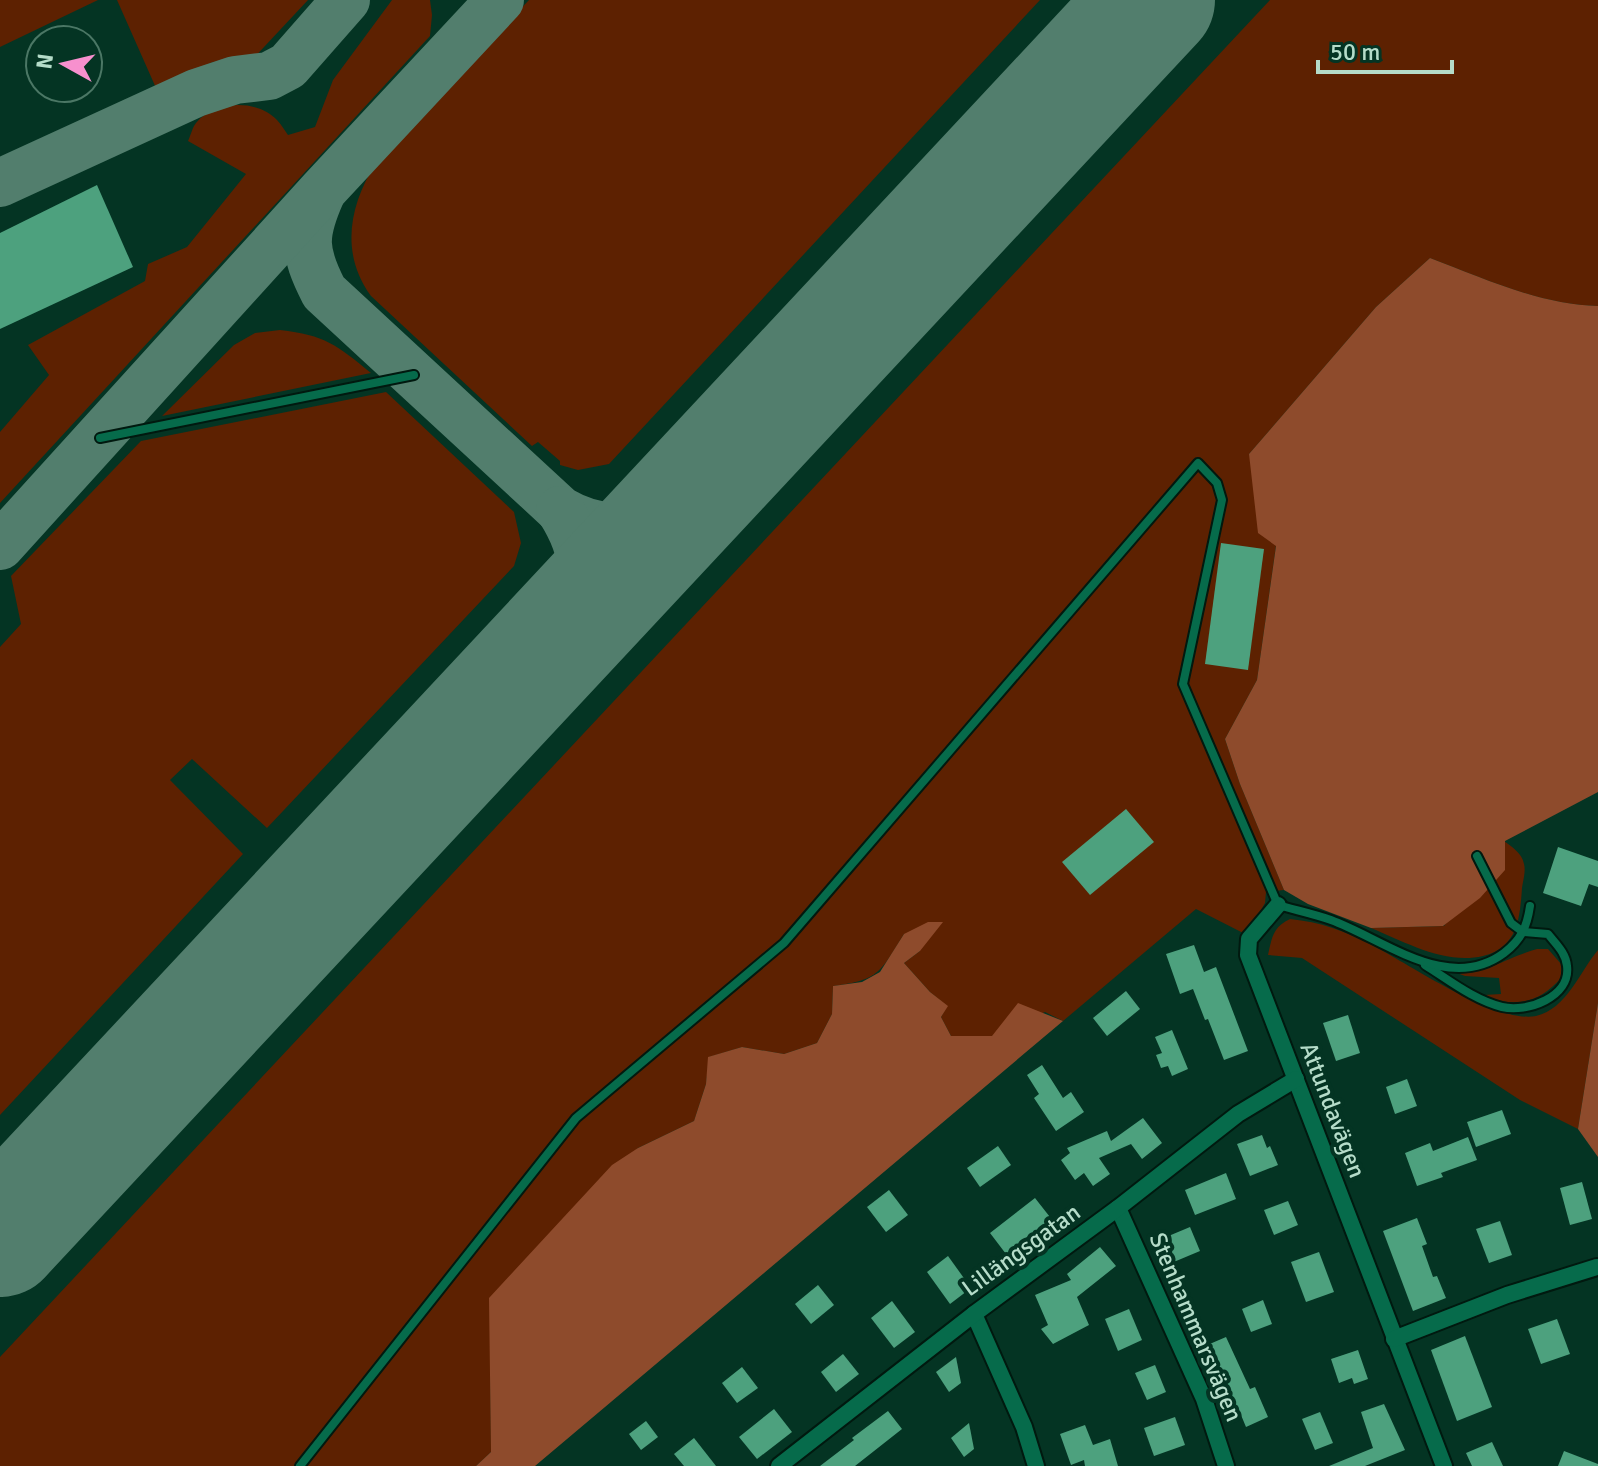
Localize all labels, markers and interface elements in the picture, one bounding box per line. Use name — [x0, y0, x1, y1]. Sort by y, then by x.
north arrow — [24, 24, 104, 104]
scale bar — [1318, 24, 1452, 74]
text: 50 m — [1330, 37, 1380, 67]
text: N — [30, 52, 59, 71]
street label: Attundavägen — [1293, 1038, 1373, 1182]
street label: Lillängsgatan — [956, 1197, 1086, 1303]
street label: Stenhammarsvägen — [1143, 1228, 1249, 1426]

